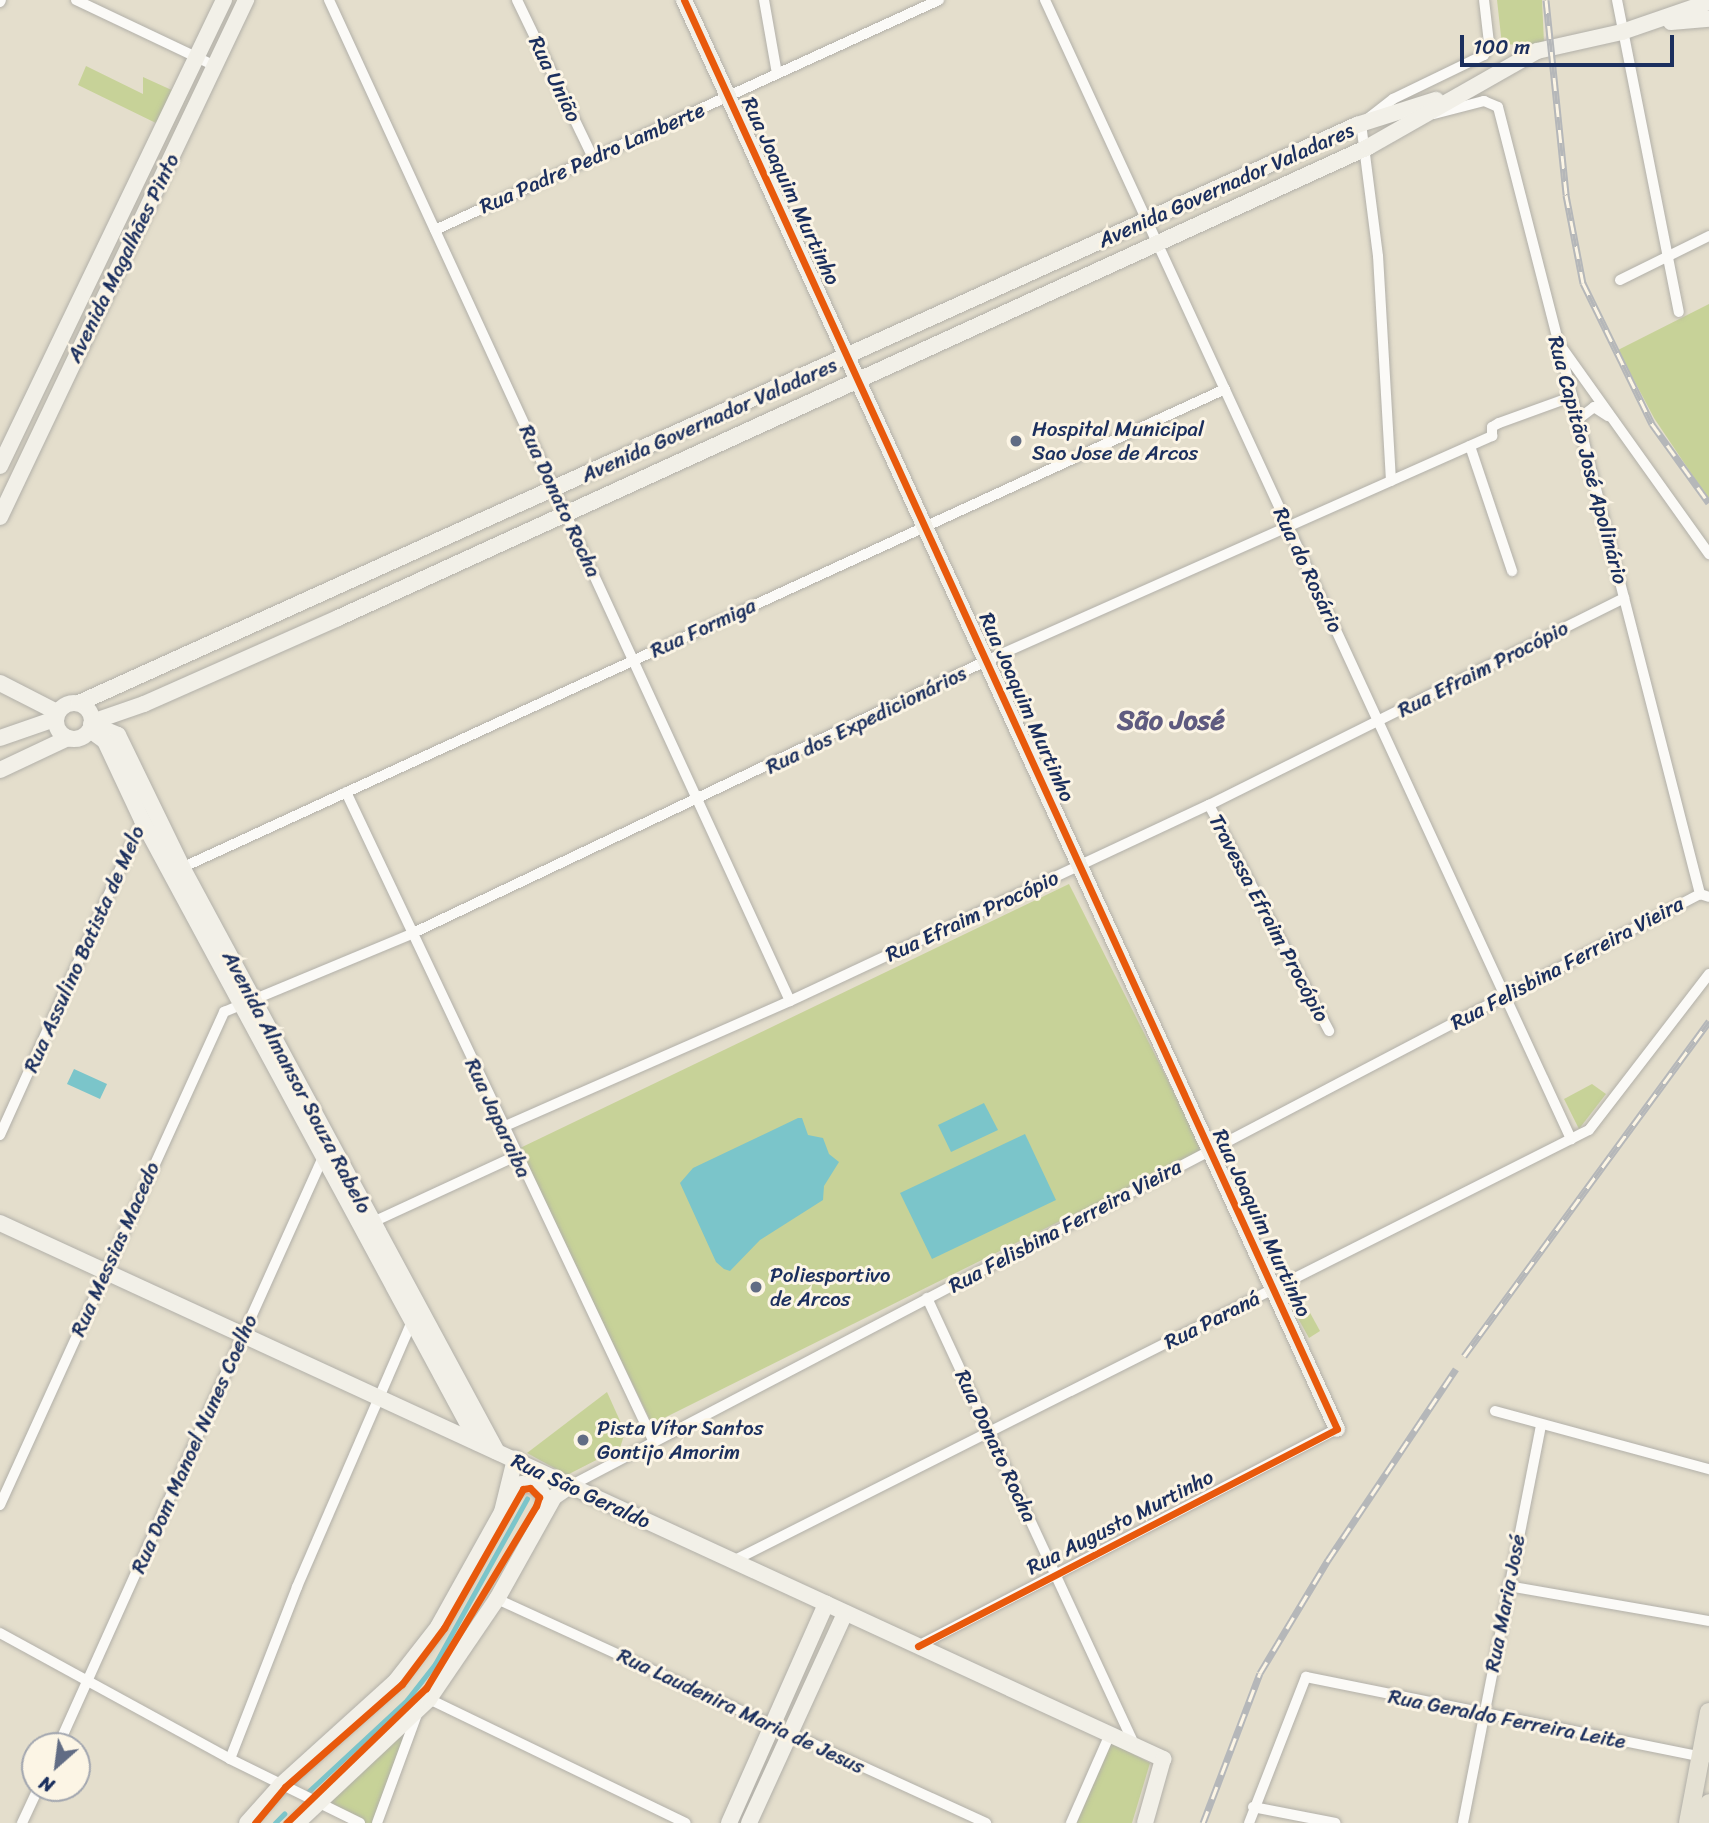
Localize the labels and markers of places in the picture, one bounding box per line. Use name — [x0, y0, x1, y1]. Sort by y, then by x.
place label: Hospital Municipal Sao Jose de Arcos — [1032, 416, 1204, 466]
marker: Hospital Municipal Sao Jose de Arcos — [1006, 431, 1026, 451]
place label: Poliesportivo de Arcos — [770, 1262, 890, 1312]
marker: Poliesportivo de Arcos — [748, 1279, 764, 1295]
place label: Pista Vítor Santos Gontijo Amorim — [597, 1415, 766, 1465]
marker: Pista Vítor Santos Gontijo Amorim — [575, 1432, 591, 1448]

